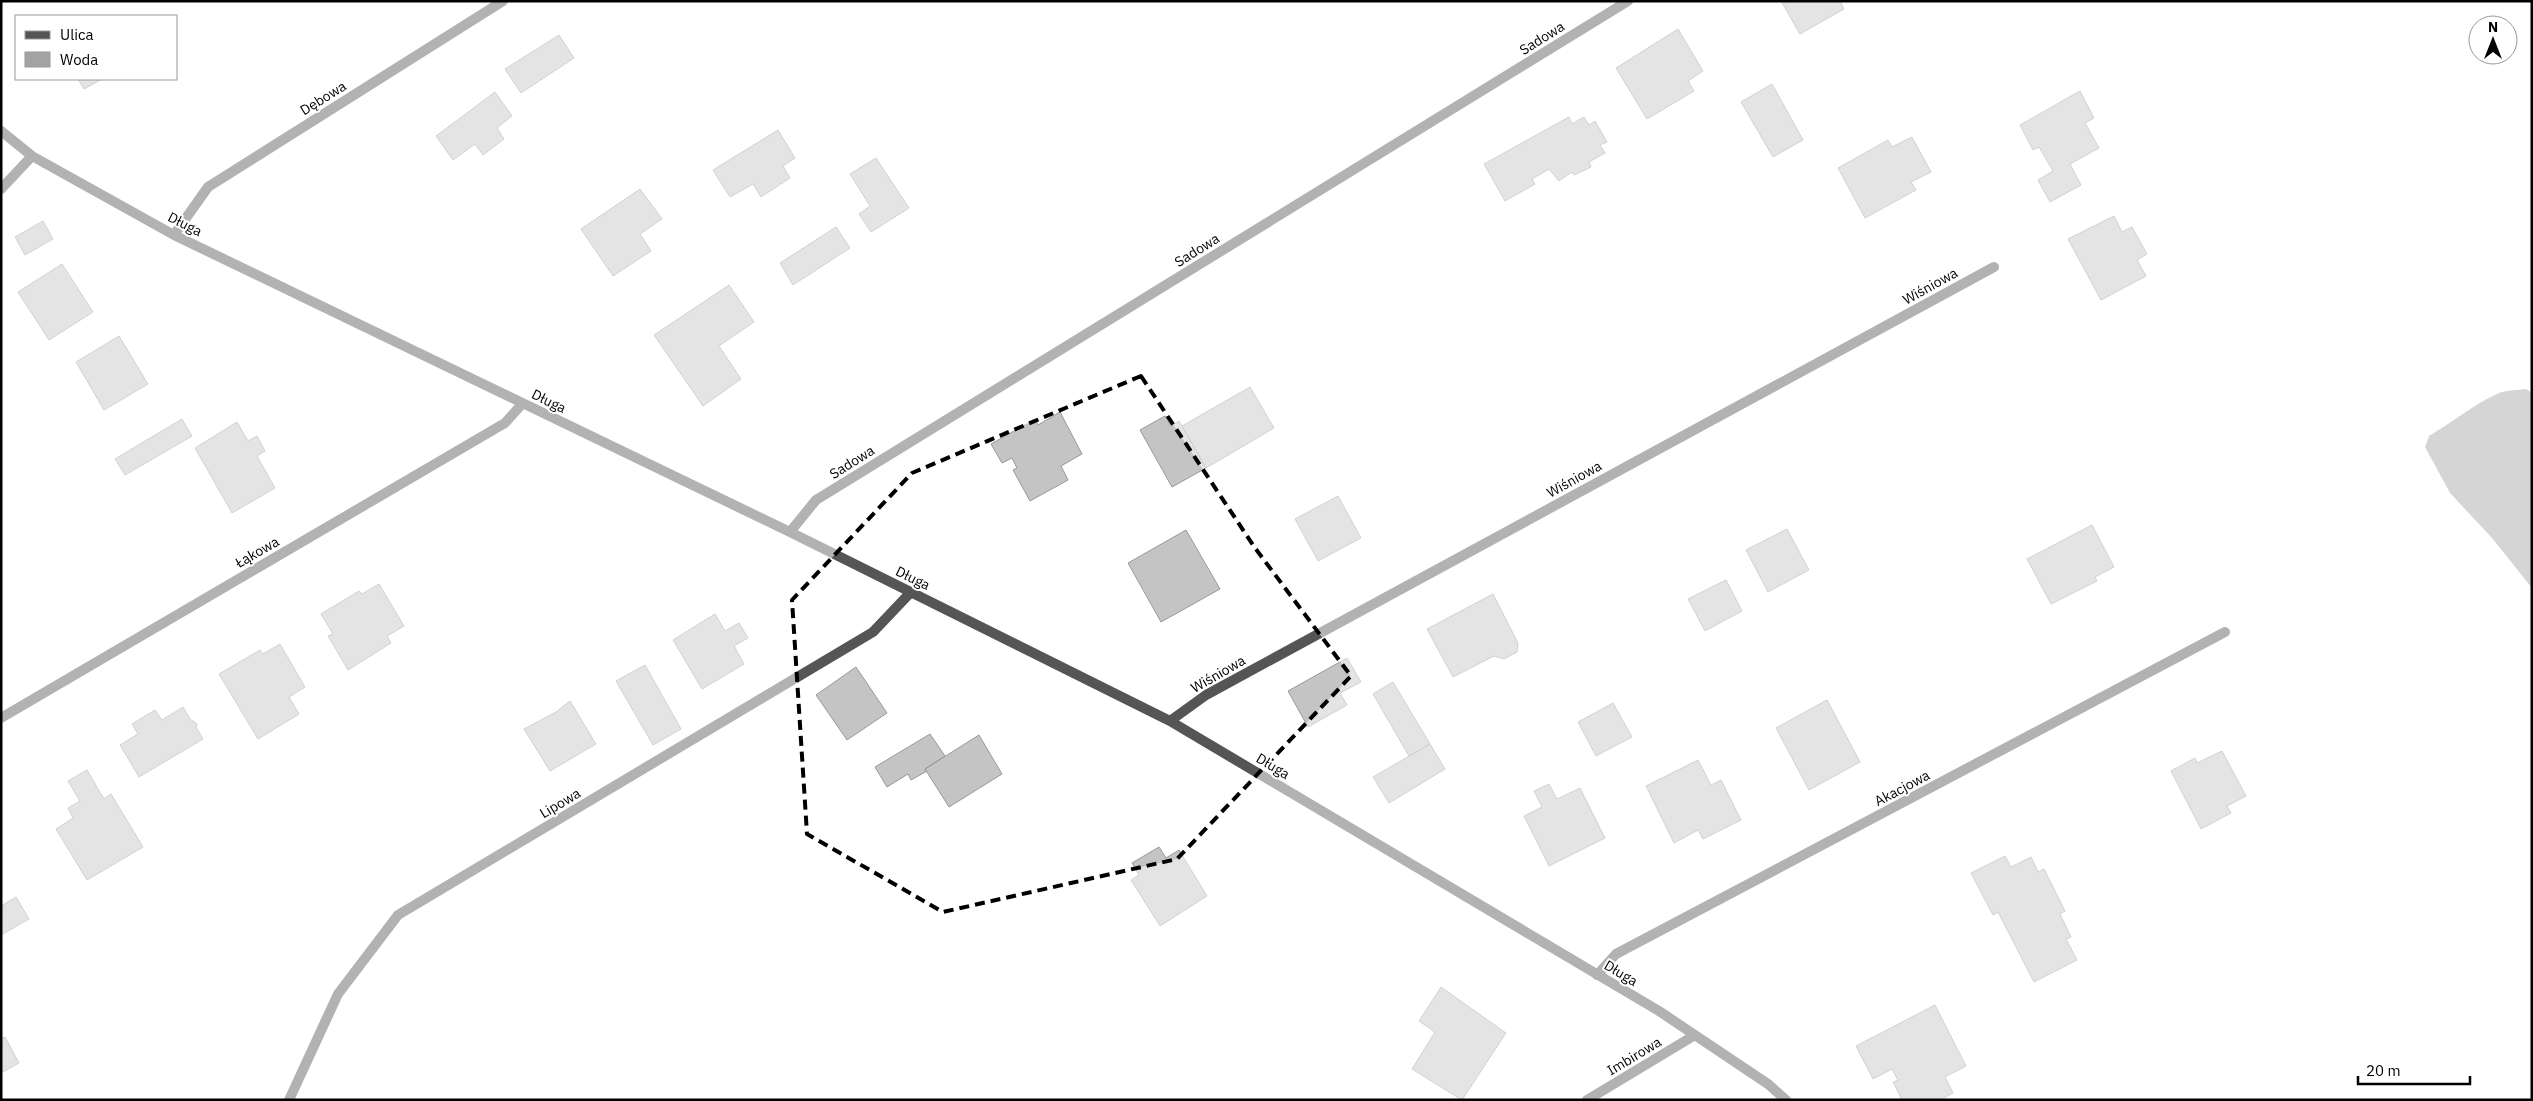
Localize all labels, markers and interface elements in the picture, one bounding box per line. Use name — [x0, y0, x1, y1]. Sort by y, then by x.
legend — [15, 15, 178, 80]
north arrow — [2468, 15, 2518, 65]
street label: Sadowa — [1516, 17, 1568, 59]
text: N — [2488, 18, 2498, 36]
text: Ulica — [60, 25, 94, 44]
text: Woda — [60, 50, 98, 69]
street label: Dębowa — [297, 77, 350, 119]
street label: Długa — [165, 208, 206, 240]
street label: Sadowa — [1171, 229, 1223, 271]
street label: Wiśniowa — [1899, 263, 1961, 308]
street label: Długa — [529, 385, 570, 417]
street label: Sadowa — [826, 441, 878, 483]
street label: Wiśniowa — [1543, 456, 1605, 501]
street label: Łąkowa — [231, 532, 283, 572]
street label: Długa — [893, 562, 934, 594]
street label: Wiśniowa — [1187, 651, 1249, 697]
street label: Długa — [1253, 749, 1294, 783]
street label: Akacjowa — [1871, 766, 1933, 810]
street label: Lipowa — [536, 784, 584, 822]
street label: Długa — [1601, 956, 1642, 990]
street label: Imbirowa — [1603, 1032, 1665, 1079]
scale bar — [2358, 1054, 2470, 1086]
text: 20 m — [2366, 1061, 2401, 1080]

